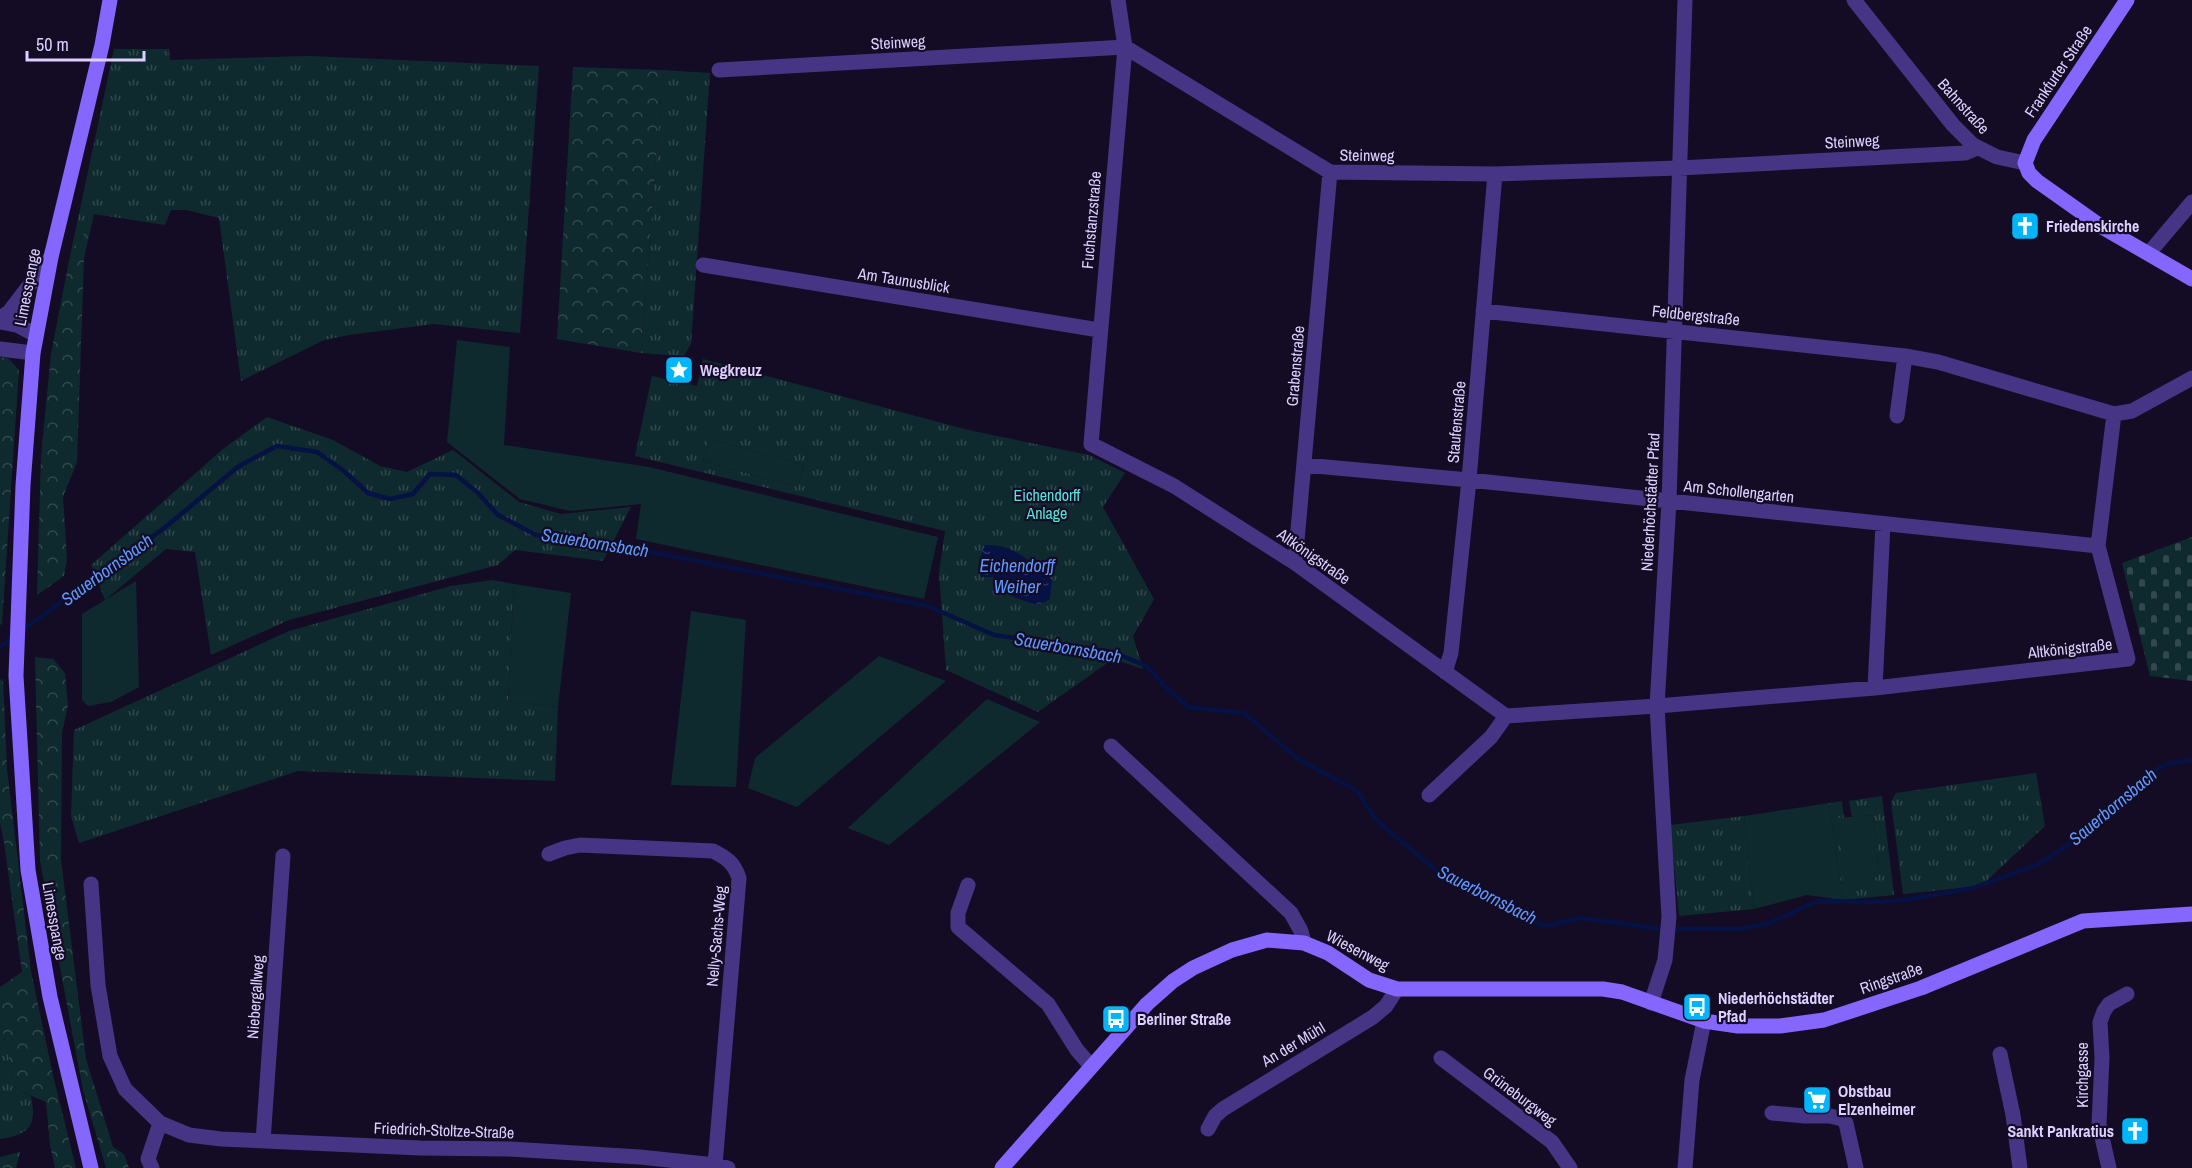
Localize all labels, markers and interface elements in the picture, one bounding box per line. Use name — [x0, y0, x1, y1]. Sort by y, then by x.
street label: Frankfurter Straße — [2019, 20, 2097, 122]
scale bar — [27, 24, 144, 62]
street label: Steinweg — [870, 30, 927, 54]
text: 50 m — [36, 32, 69, 57]
street label: Bahnstraße — [1933, 73, 1995, 139]
street label: Steinweg — [1824, 129, 1881, 153]
street label: Steinweg — [1339, 144, 1395, 166]
street label: Fuchstanzstraße — [1076, 170, 1106, 270]
church icon: Friedenskirche — [2009, 210, 2041, 242]
place label: Friedenskirche — [2046, 215, 2139, 237]
street label: Limesspange — [9, 246, 45, 328]
street label: Am Taunusblick — [856, 262, 952, 298]
street label: Feldbergstraße — [1651, 299, 1741, 331]
street label: Grabenstraße — [1281, 325, 1309, 407]
place icon: Wegkreuz — [663, 354, 695, 386]
place label: Wegkreuz — [700, 359, 762, 381]
street label: Staufenstraße — [1441, 380, 1471, 464]
street label: Niederhöchstädter Pfad — [1635, 432, 1665, 572]
street label: Am Schollengarten — [1682, 474, 1795, 508]
park label: Eichendorff Anlage — [1014, 484, 1081, 524]
water label: Sauerbornsbach — [540, 522, 651, 563]
street label: Altkönigstraße — [1272, 522, 1355, 589]
water label: Sauerbornsbach — [56, 528, 158, 612]
water label: Eichendorff Weiher — [979, 553, 1057, 599]
water label: Sauerbornsbach — [1013, 626, 1124, 669]
street label: Altkönigstraße — [2026, 633, 2113, 663]
water label: Sauerbornsbach — [2063, 762, 2162, 851]
water label: Sauerbornsbach — [1433, 859, 1541, 930]
street label: Limesspange — [37, 880, 73, 962]
street label: Nelly-Sachs-Weg — [701, 884, 731, 987]
street label: Wiesenweg — [1323, 924, 1394, 976]
street label: Niebergallweg — [241, 954, 269, 1040]
street label: Ringstraße — [1857, 957, 1925, 999]
place label: Niederhöchstädter Pfad — [1718, 987, 1835, 1027]
bus stop icon: Niederhöchstädter Pfad — [1681, 991, 1713, 1023]
bus stop icon: Berliner Straße — [1100, 1003, 1132, 1035]
place label: Berliner Straße — [1137, 1008, 1231, 1030]
street label: An der Mühl — [1256, 1016, 1329, 1072]
street label: Kirchgasse — [2071, 1042, 2093, 1108]
street label: Grüneburgweg — [1479, 1061, 1562, 1131]
place label: Obstbau Elzenheimer — [1838, 1080, 1916, 1120]
supermarket icon: Obstbau Elzenheimer — [1801, 1084, 1833, 1116]
church icon: Sankt Pankratius — [2119, 1115, 2151, 1147]
street label: Friedrich-Stoltze-Straße — [373, 1117, 515, 1143]
place label: Sankt Pankratius — [2008, 1120, 2114, 1142]

